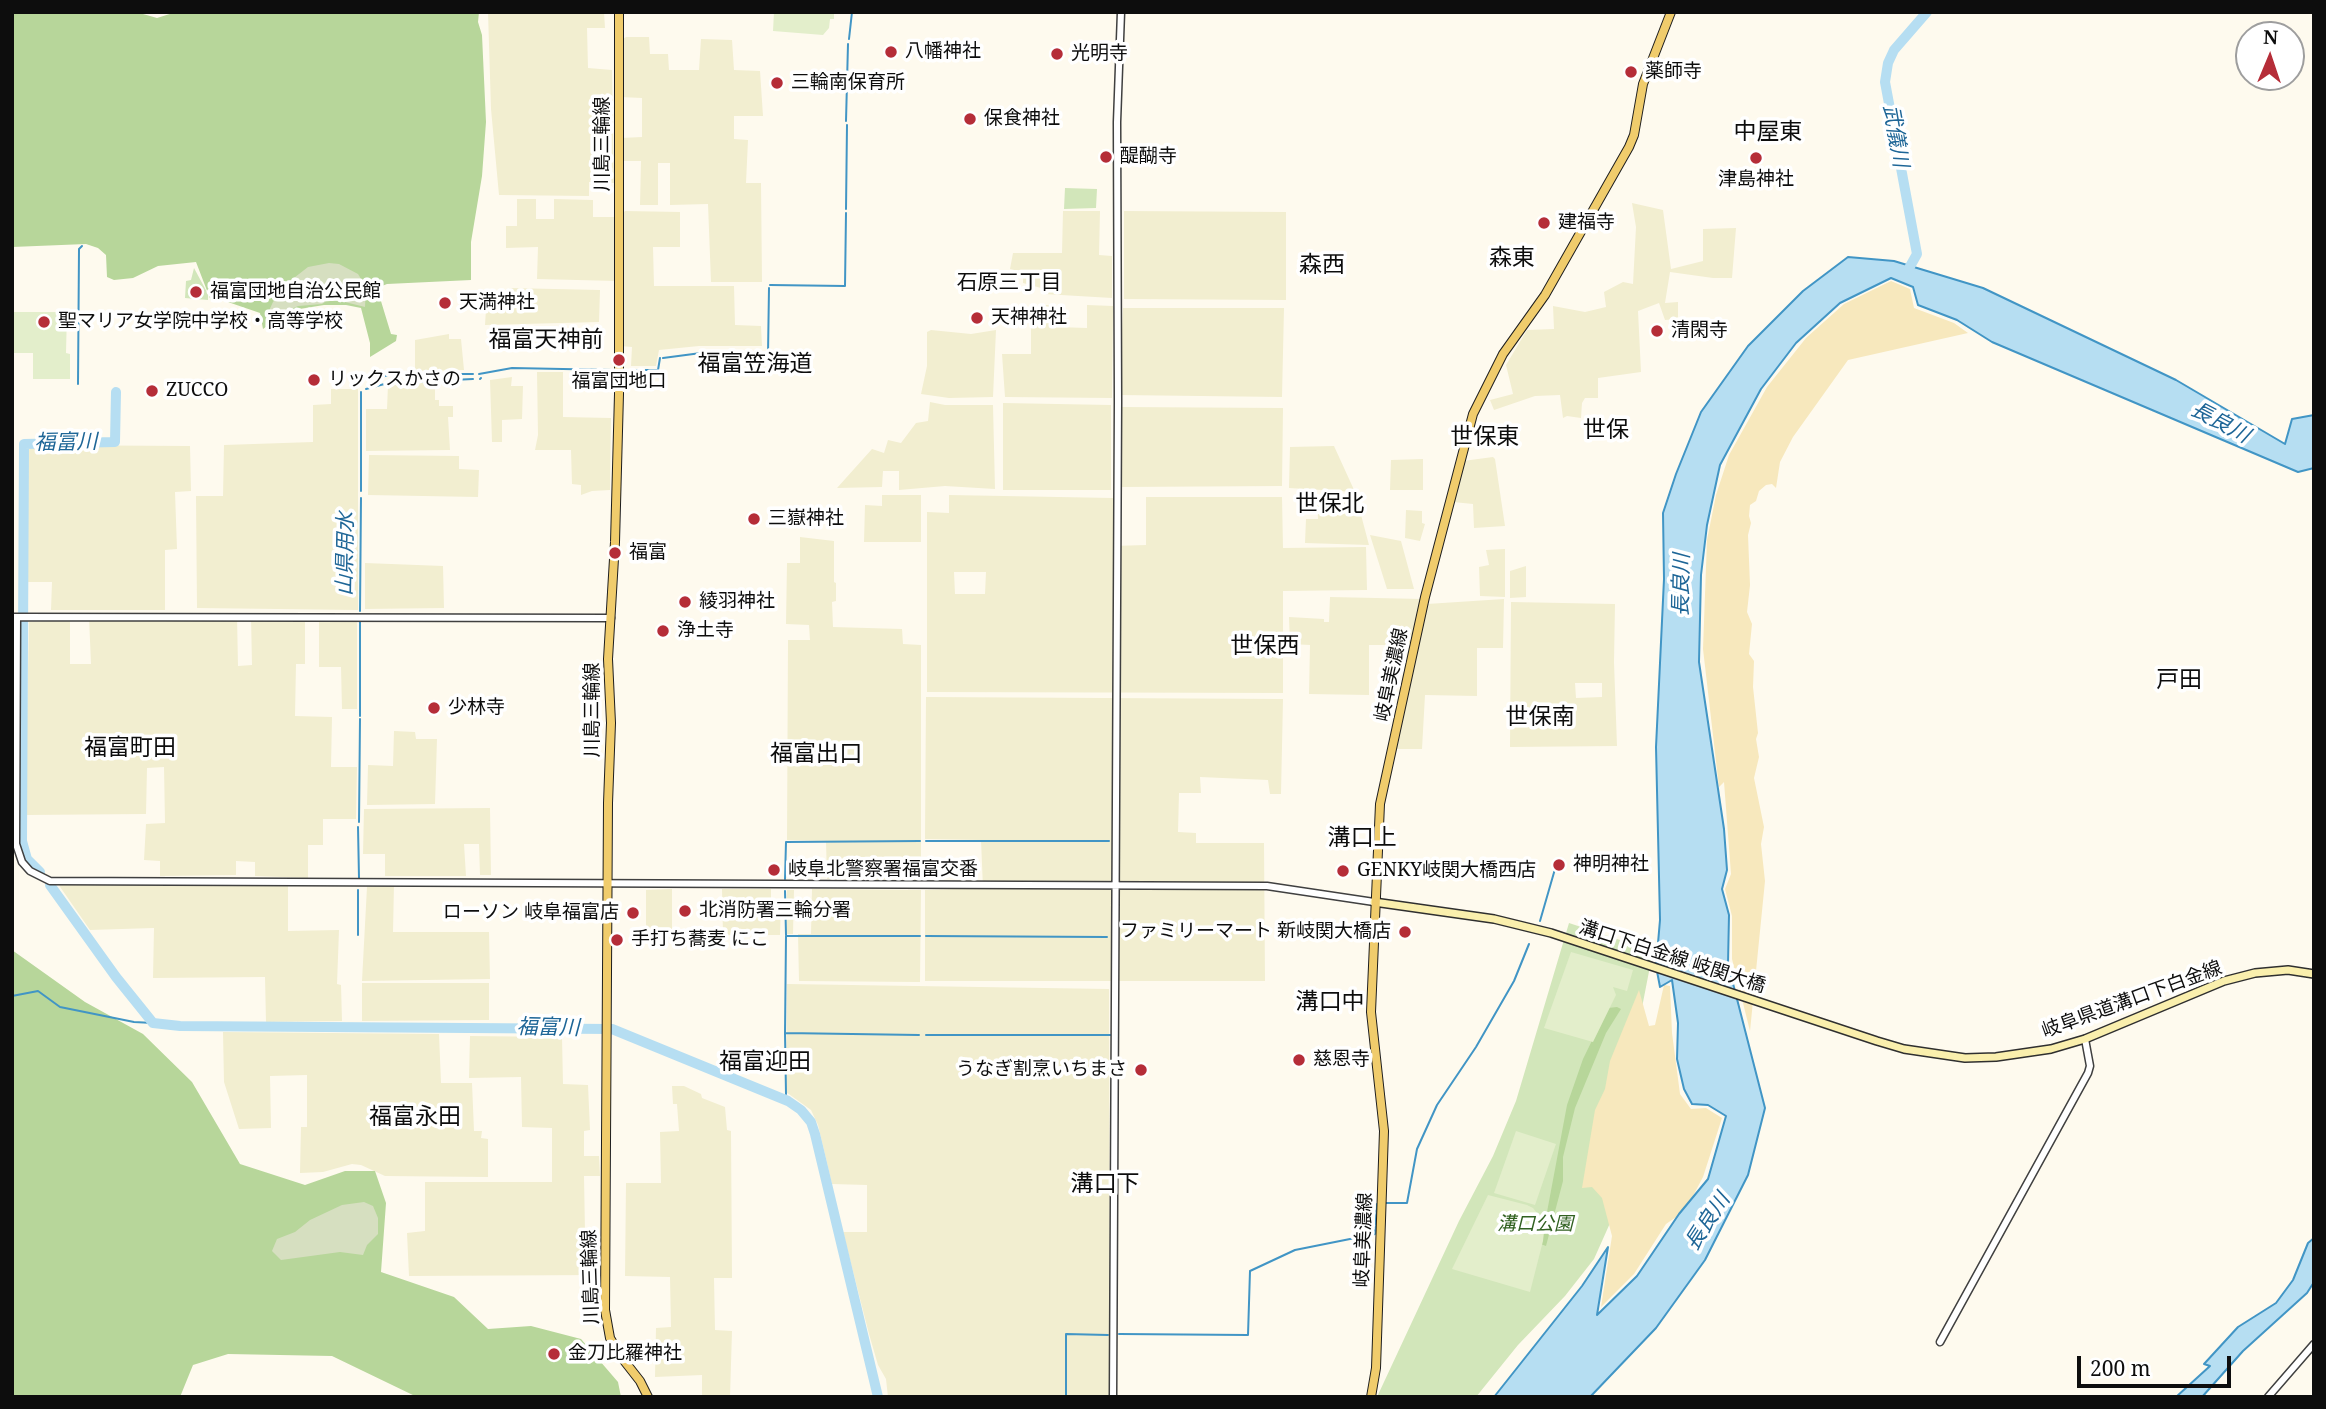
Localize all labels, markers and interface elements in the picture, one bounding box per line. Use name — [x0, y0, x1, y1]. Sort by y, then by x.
north arrow — [2235, 21, 2305, 91]
text: N — [2263, 24, 2279, 50]
place label: 八幡神社 — [905, 41, 981, 63]
place label: 光明寺 — [1071, 43, 1128, 65]
marker: 八幡神社 — [883, 44, 899, 60]
marker: 光明寺 — [1049, 46, 1065, 62]
place label: 薬師寺 — [1645, 61, 1702, 83]
marker: 薬師寺 — [1623, 64, 1639, 80]
place label: 三輪南保育所 — [791, 72, 905, 94]
marker: 三輪南保育所 — [769, 75, 785, 91]
street label: 川島三輪線 — [592, 97, 614, 191]
water label: 武儀川 — [1877, 103, 1913, 169]
place label: 保食神社 — [984, 108, 1060, 130]
marker: 保食神社 — [962, 111, 978, 127]
district label: 中屋東 — [1734, 118, 1802, 146]
place label: 醍醐寺 — [1120, 146, 1177, 168]
marker: 醍醐寺 — [1098, 149, 1114, 165]
marker: 津島神社 — [1748, 150, 1764, 166]
place label: 津島神社 — [1718, 169, 1794, 191]
place label: 建福寺 — [1558, 212, 1615, 234]
marker: 建福寺 — [1536, 215, 1552, 231]
district label: 森東 — [1489, 244, 1535, 272]
district label: 森西 — [1299, 251, 1345, 279]
district label: 石原三丁目 — [957, 270, 1061, 296]
place label: 福富団地自治公民館 — [210, 281, 381, 303]
marker: 福富団地自治公民館 — [188, 284, 204, 300]
place label: 天満神社 — [459, 292, 535, 314]
marker: 天満神社 — [437, 295, 453, 311]
place label: 天神神社 — [991, 307, 1067, 329]
marker: 天神神社 — [969, 310, 985, 326]
place label: 聖マリア女学院中学校・高等学校 — [58, 311, 343, 333]
marker: 聖マリア女学院中学校・高等学校 — [36, 314, 52, 330]
place label: 清閑寺 — [1671, 320, 1728, 342]
marker: 清閑寺 — [1649, 323, 1665, 339]
district label: 福富天神前 — [489, 326, 603, 354]
district label: 福富笠海道 — [698, 350, 812, 378]
marker: 福富団地口 — [611, 352, 627, 368]
place label: リックスかさの — [328, 369, 461, 391]
place label: 福富団地口 — [572, 371, 666, 393]
marker: リックスかさの — [306, 372, 322, 388]
place label: ZUCCO — [166, 380, 228, 402]
marker: ZUCCO — [144, 383, 160, 399]
water label: 長良川 — [2186, 397, 2254, 449]
district label: 世保 — [1583, 416, 1629, 444]
district label: 世保東 — [1451, 423, 1519, 451]
water label: 福富川 — [34, 430, 98, 456]
district label: 世保北 — [1296, 490, 1364, 518]
place label: 三嶽神社 — [768, 508, 844, 530]
marker: 三嶽神社 — [746, 511, 762, 527]
water label: 山県用水 — [333, 512, 359, 596]
place label: 福富 — [629, 542, 667, 564]
marker: 福富 — [607, 545, 623, 561]
water label: 長良川 — [1669, 553, 1695, 617]
place label: 綾羽神社 — [699, 591, 775, 613]
marker: 綾羽神社 — [677, 594, 693, 610]
place label: 浄土寺 — [677, 620, 734, 642]
marker: 浄土寺 — [655, 623, 671, 639]
street label: 岐阜美濃線 — [1371, 626, 1413, 724]
district label: 世保西 — [1231, 632, 1299, 660]
street label: 川島三輪線 — [582, 663, 604, 757]
district label: 戸田 — [2156, 666, 2202, 694]
place label: 少林寺 — [448, 697, 505, 719]
marker: 少林寺 — [426, 700, 442, 716]
district label: 世保南 — [1506, 703, 1574, 731]
district label: 福富町田 — [84, 734, 176, 762]
district label: 福富出口 — [770, 740, 862, 768]
district label: 溝口上 — [1328, 824, 1396, 852]
place label: 神明神社 — [1573, 854, 1649, 876]
marker: 神明神社 — [1551, 857, 1567, 873]
place label: 岐阜北警察署福富交番 — [788, 859, 978, 881]
place label: GENKY岐関大橋西店 — [1357, 860, 1536, 882]
marker: 岐阜北警察署福富交番 — [766, 862, 782, 878]
marker: GENKY岐関大橋西店 — [1335, 863, 1351, 879]
place label: 北消防署三輪分署 — [699, 900, 851, 922]
place label: ローソン 岐阜福富店 — [443, 902, 619, 924]
marker: 北消防署三輪分署 — [677, 903, 693, 919]
marker: ローソン 岐阜福富店 — [625, 905, 641, 921]
street label: 溝口下白金線 岐関大橋 — [1576, 916, 1768, 998]
place label: ファミリーマート 新岐関大橋店 — [1120, 921, 1391, 943]
marker: ファミリーマート 新岐関大橋店 — [1397, 924, 1413, 940]
place label: 手打ち蕎麦 にこ — [631, 929, 769, 951]
marker: 手打ち蕎麦 にこ — [609, 932, 625, 948]
street label: 岐阜県道溝口下白金線 — [2039, 957, 2225, 1043]
district label: 溝口中 — [1296, 988, 1364, 1016]
water label: 福富川 — [516, 1015, 580, 1041]
district label: 福富迎田 — [719, 1048, 811, 1076]
place label: 慈恩寺 — [1313, 1049, 1370, 1071]
marker: 慈恩寺 — [1291, 1052, 1307, 1068]
place label: うなぎ割烹いちまさ — [956, 1059, 1127, 1081]
marker: うなぎ割烹いちまさ — [1133, 1062, 1149, 1078]
district label: 福富永田 — [369, 1103, 461, 1131]
district label: 溝口下 — [1071, 1170, 1139, 1198]
water label: 長良川 — [1680, 1189, 1736, 1255]
street label: 岐阜美濃線 — [1351, 1192, 1377, 1288]
park label: 溝口公園 — [1497, 1214, 1573, 1236]
street label: 川島三輪線 — [578, 1229, 604, 1325]
scale bar — [2081, 1342, 2235, 1386]
place label: 金刀比羅神社 — [568, 1343, 682, 1365]
marker: 金刀比羅神社 — [546, 1346, 562, 1362]
text: 200 m — [2090, 1354, 2151, 1382]

